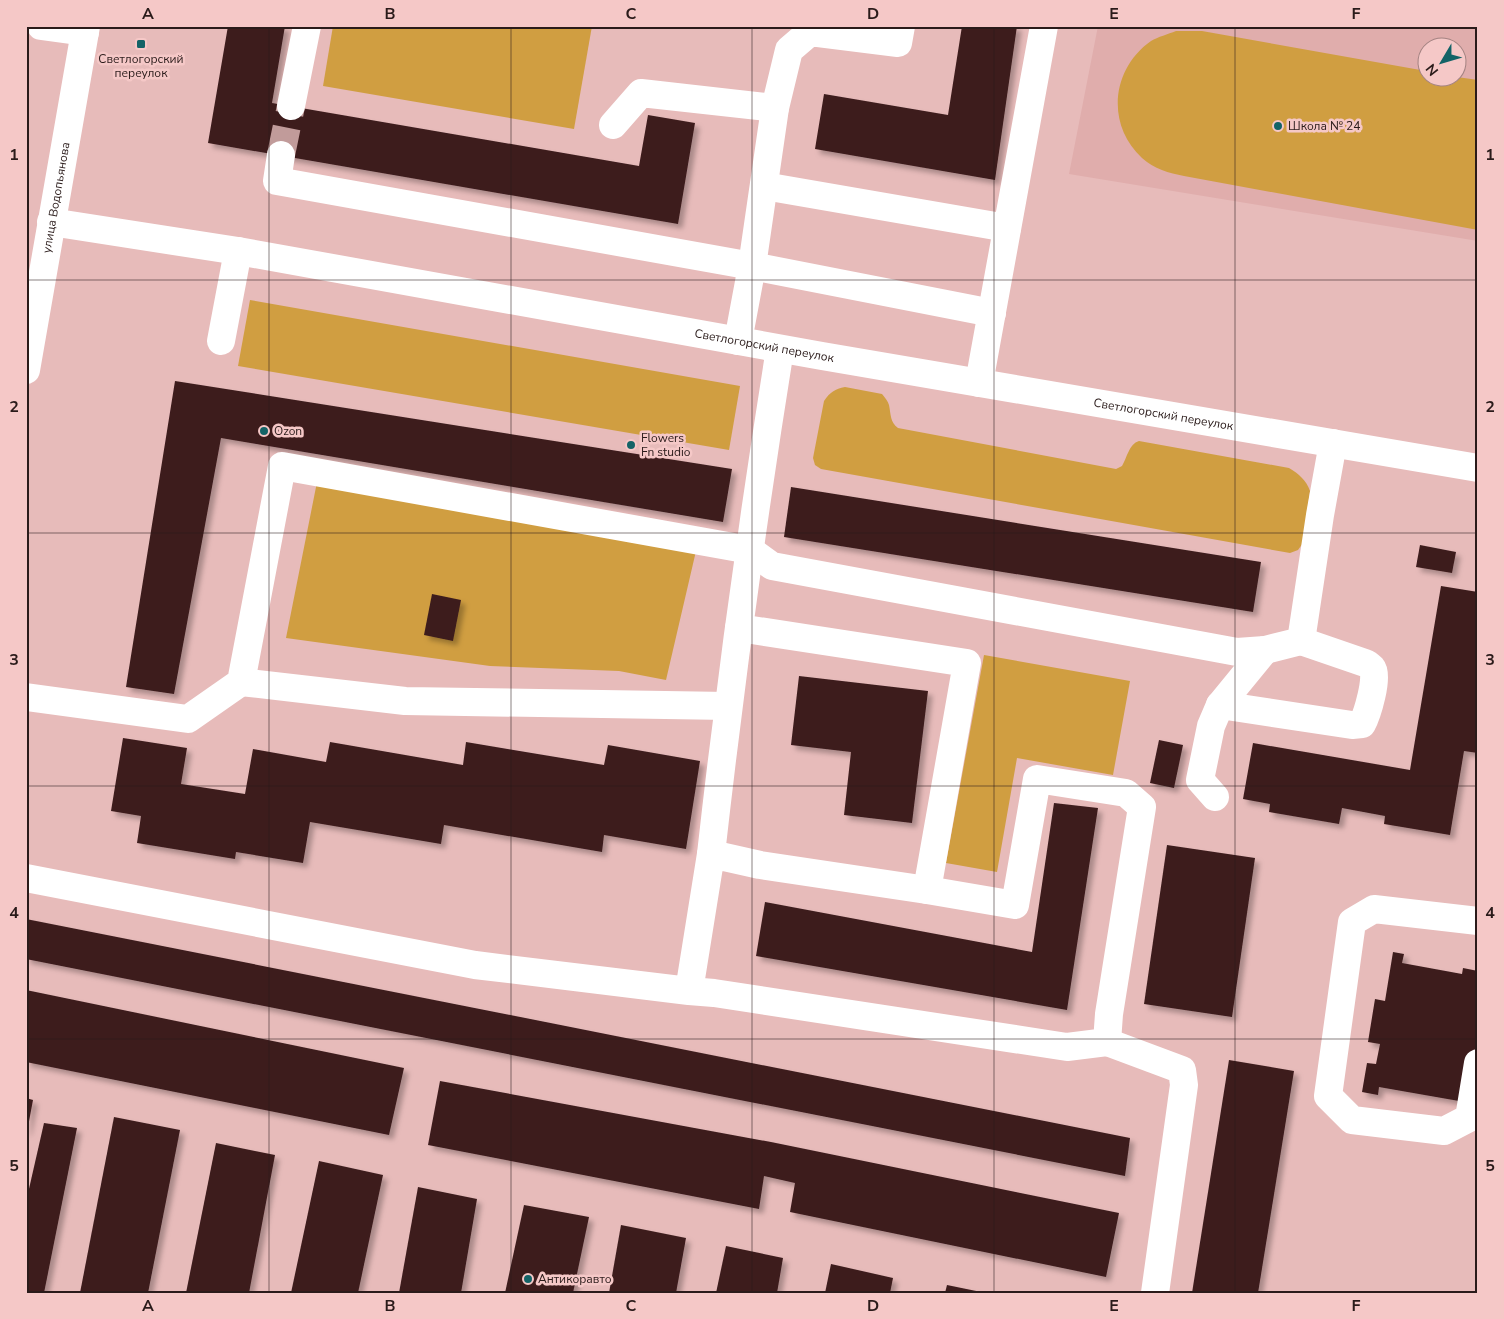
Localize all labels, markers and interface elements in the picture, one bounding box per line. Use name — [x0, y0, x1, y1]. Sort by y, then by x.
text: A — [142, 3, 154, 25]
text: B — [384, 3, 396, 25]
text: C — [626, 3, 637, 25]
text: D — [867, 3, 879, 25]
text: E — [1109, 3, 1119, 25]
text: F — [1352, 3, 1361, 25]
marker: Светлогорский переулок — [135, 38, 147, 50]
north arrow — [1416, 38, 1466, 88]
place label: Светлогорский переулок — [98, 51, 184, 81]
text: N — [1421, 60, 1443, 80]
place label: Школа № 24 — [1288, 118, 1361, 134]
marker: Школа № 24 — [1272, 120, 1284, 132]
street label: улица Водопьянова — [39, 141, 74, 254]
text: 1 — [9, 144, 19, 166]
text: 1 — [1485, 144, 1495, 166]
street label: Светлогорский переулок — [693, 325, 836, 366]
street label: Светлогорский переулок — [1092, 395, 1235, 434]
text: 2 — [9, 396, 19, 418]
text: 2 — [1485, 396, 1495, 418]
place label: Ozon — [274, 423, 302, 439]
marker: Ozon — [258, 425, 270, 437]
place label: Flowers Fn studio — [641, 430, 691, 460]
marker: Flowers Fn studio — [625, 439, 637, 451]
text: 3 — [9, 649, 19, 671]
text: 3 — [1485, 649, 1495, 671]
text: 4 — [9, 902, 19, 924]
text: 4 — [1485, 902, 1495, 924]
text: 5 — [9, 1155, 19, 1177]
text: 5 — [1485, 1155, 1495, 1177]
place label: Антикоравто — [538, 1271, 612, 1287]
marker: Антикоравто — [522, 1273, 534, 1285]
text: A — [142, 1295, 154, 1317]
text: B — [384, 1295, 396, 1317]
text: C — [626, 1295, 637, 1317]
text: D — [867, 1295, 879, 1317]
text: E — [1109, 1295, 1119, 1317]
text: F — [1352, 1295, 1361, 1317]

